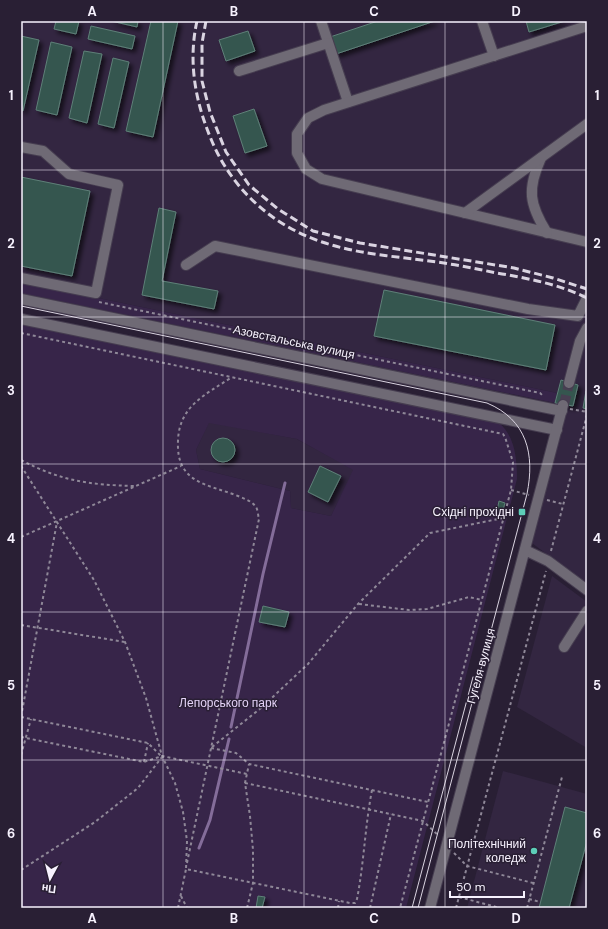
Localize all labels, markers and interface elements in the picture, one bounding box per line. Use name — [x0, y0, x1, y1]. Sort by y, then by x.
text: A — [87, 3, 97, 20]
text: B — [230, 3, 238, 20]
text: C — [369, 3, 379, 20]
text: D — [511, 3, 521, 20]
text: 1 — [9, 87, 13, 104]
text: 1 — [595, 87, 599, 104]
text: 2 — [7, 235, 15, 252]
text: 2 — [593, 235, 601, 252]
street label: Азовстальська вулиця — [232, 321, 356, 363]
text: 3 — [7, 382, 15, 399]
text: 3 — [593, 382, 601, 399]
place label: Східні прохідні — [433, 504, 514, 520]
marker: Східні прохідні — [517, 507, 527, 517]
text: 4 — [7, 530, 15, 547]
text: 4 — [593, 530, 601, 547]
street label: Гугеля вулиця — [463, 626, 499, 706]
text: 5 — [7, 677, 15, 694]
text: 5 — [593, 677, 601, 694]
park label: Лепорського парк — [179, 695, 278, 711]
text: 6 — [7, 825, 15, 842]
text: 6 — [593, 825, 601, 842]
place label: Політехнічний коледж — [448, 836, 526, 866]
marker: Політехнічний коледж — [529, 846, 539, 856]
north arrow — [30, 859, 70, 899]
scale bar — [450, 873, 524, 899]
text: 50 m — [456, 879, 485, 895]
text: Пн — [41, 881, 57, 897]
text: A — [87, 910, 97, 927]
text: B — [230, 910, 238, 927]
text: C — [369, 910, 379, 927]
text: D — [511, 910, 521, 927]

